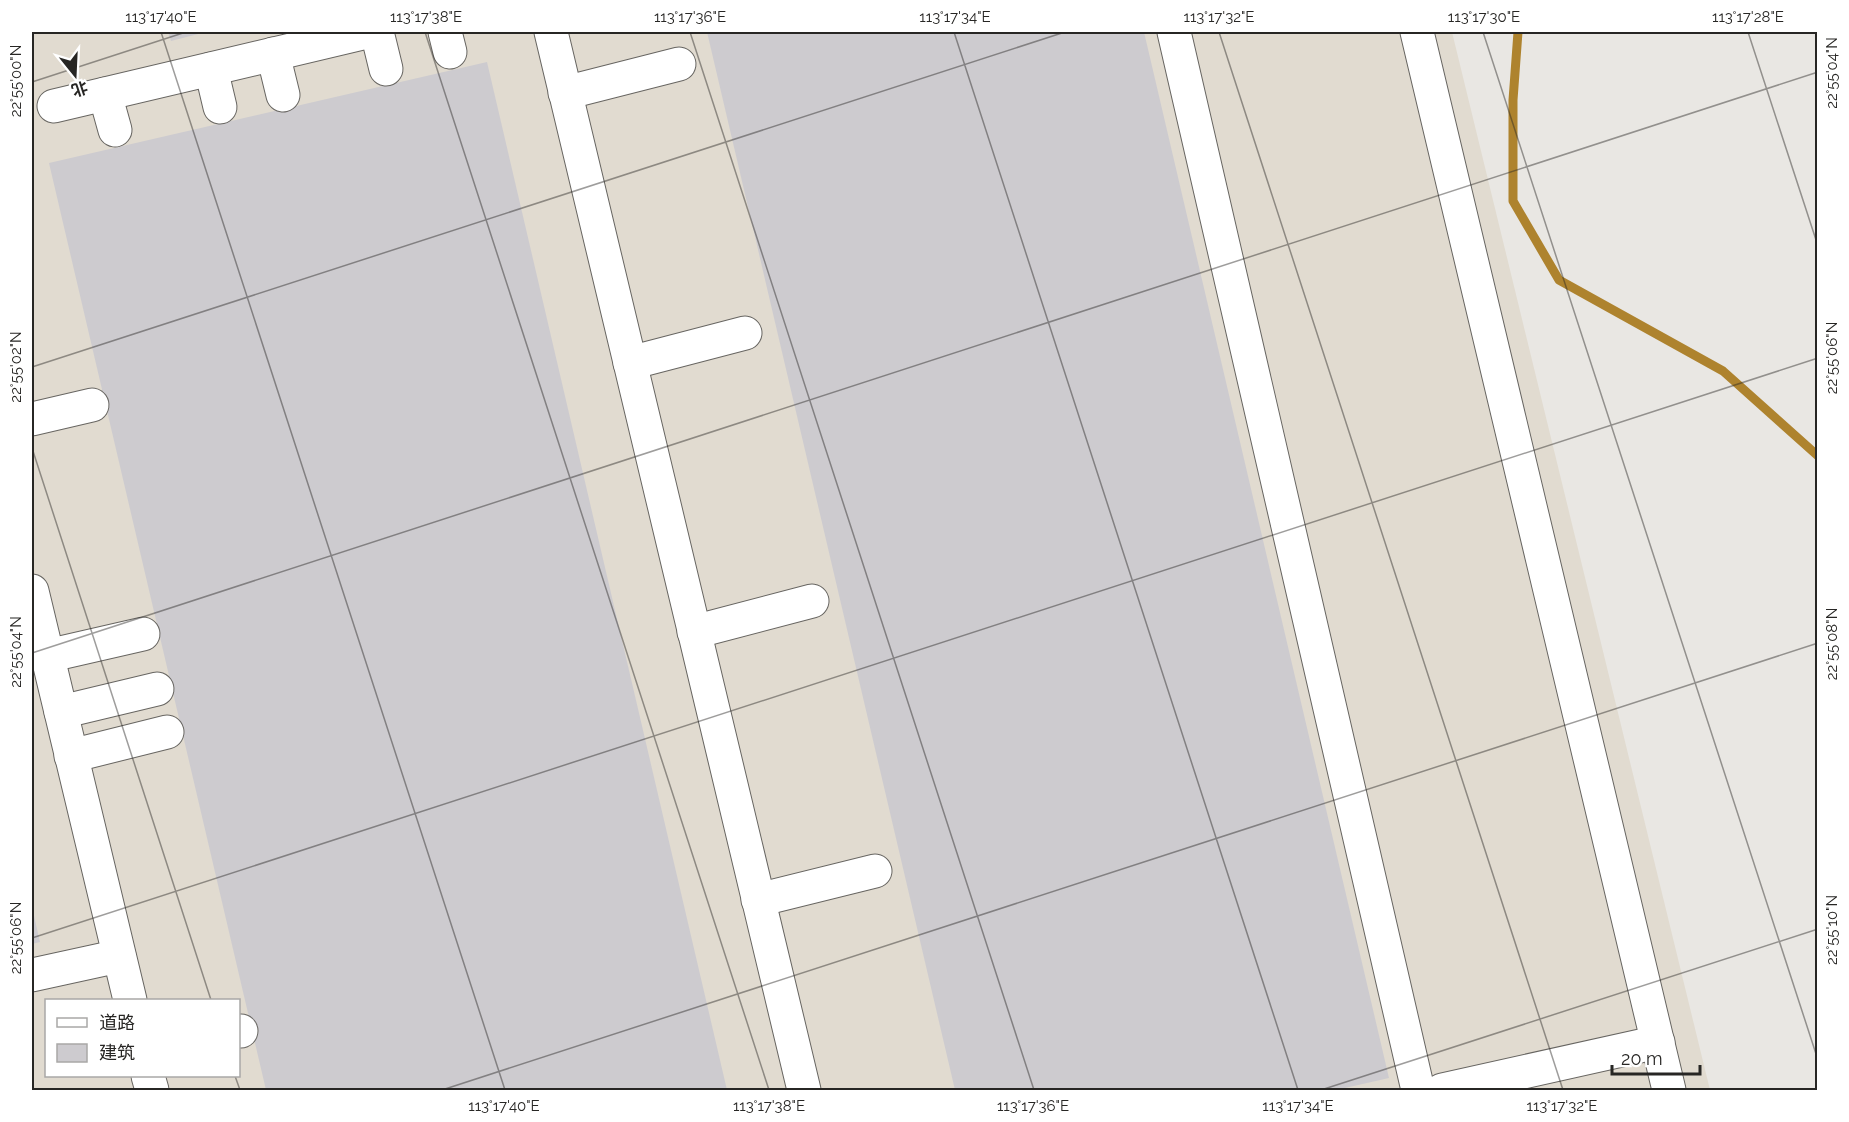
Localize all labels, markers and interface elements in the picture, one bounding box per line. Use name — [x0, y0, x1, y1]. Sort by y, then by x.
text: 113°17'40"E — [125, 8, 197, 26]
text: 113°17'38"E — [390, 8, 462, 26]
text: 113°17'36"E — [654, 8, 726, 26]
text: 113°17'34"E — [919, 8, 991, 26]
text: 113°17'32"E — [1183, 8, 1255, 26]
text: 113°17'30"E — [1448, 8, 1520, 26]
text: 113°17'28"E — [1712, 8, 1784, 26]
text: 22°55'04"N — [1823, 37, 1841, 109]
text: 22°55'00"N — [7, 45, 25, 117]
north arrow — [45, 45, 105, 105]
text: 北 — [69, 77, 90, 100]
text: 22°55'06"N — [1823, 322, 1841, 394]
text: 22°55'02"N — [7, 331, 25, 403]
text: 22°55'08"N — [1823, 608, 1841, 680]
text: 22°55'04"N — [7, 616, 25, 688]
text: 22°55'10"N — [1823, 895, 1841, 965]
text: 22°55'06"N — [7, 902, 25, 974]
legend — [45, 999, 240, 1077]
text: 道路 — [99, 1012, 135, 1033]
scale bar — [1612, 1038, 1700, 1076]
text: 建筑 — [99, 1042, 135, 1063]
text: 20 m — [1621, 1048, 1663, 1069]
text: 113°17'40"E — [468, 1097, 540, 1115]
text: 113°17'38"E — [733, 1097, 805, 1115]
text: 113°17'36"E — [997, 1097, 1069, 1115]
text: 113°17'34"E — [1262, 1097, 1334, 1115]
text: 113°17'32"E — [1526, 1097, 1598, 1115]

